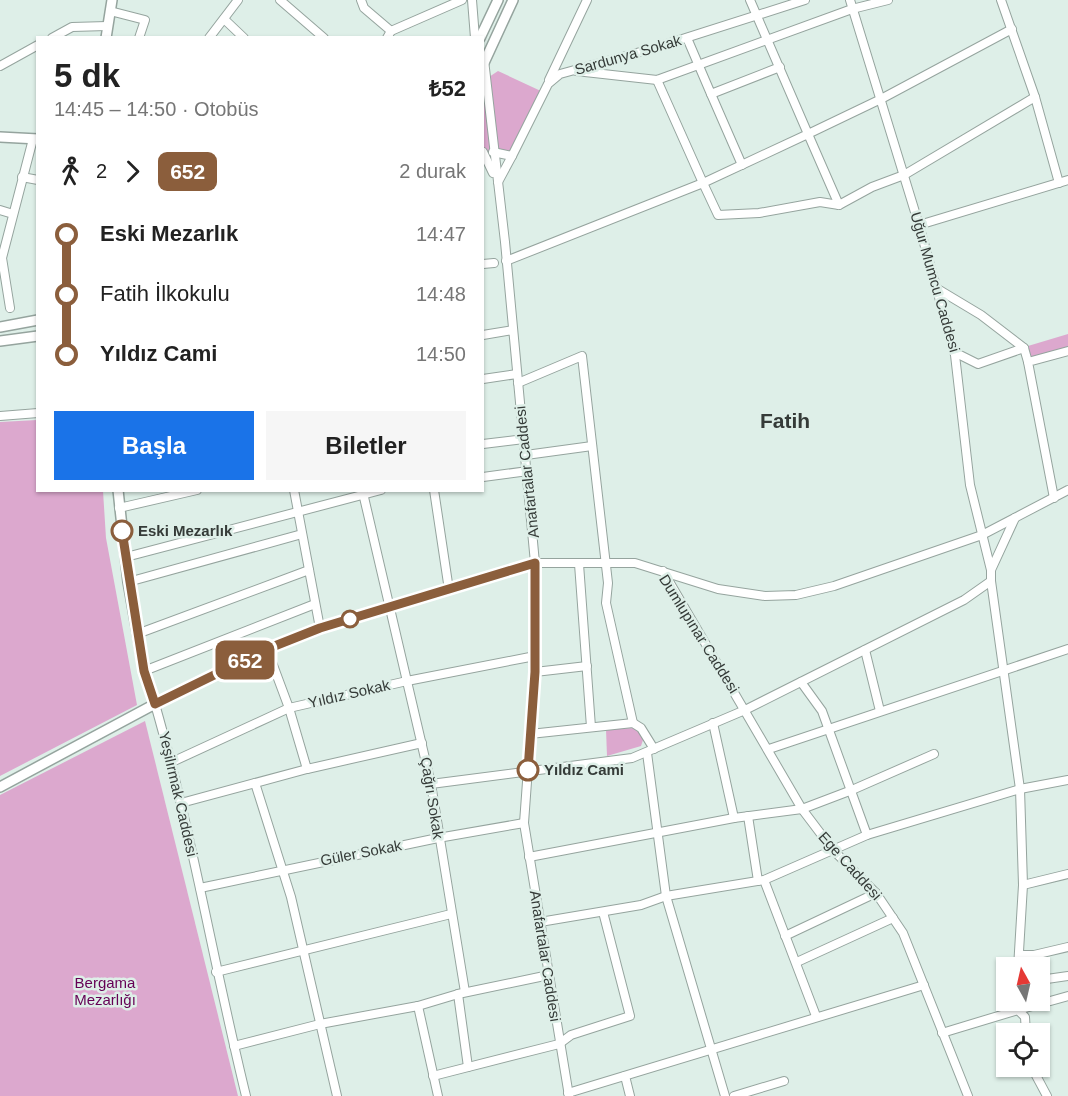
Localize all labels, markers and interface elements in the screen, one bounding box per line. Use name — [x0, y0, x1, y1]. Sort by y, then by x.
street label: Sardunya Sokak — [573, 31, 684, 78]
text: 5 dk — [54, 57, 120, 94]
text: ₺52 — [429, 76, 466, 101]
text: 14:45 – 14:50 · Otobüs — [54, 98, 259, 120]
icon: walk — [54, 155, 87, 188]
icon: forward — [116, 155, 149, 188]
text: 2 — [96, 160, 107, 182]
text: 652 — [170, 160, 205, 183]
text: 2 durak — [399, 160, 466, 182]
street label: Uğur Mumcu Caddesi — [907, 210, 964, 354]
text: Eski Mezarlık — [100, 221, 238, 246]
text: 14:47 — [416, 223, 466, 245]
text: Fatih İlkokulu — [100, 281, 230, 306]
text: 14:48 — [416, 283, 466, 305]
text: Yıldız Cami — [100, 341, 217, 366]
text: 14:50 — [416, 343, 466, 365]
street label: Anafartalar Caddesi — [511, 405, 542, 539]
district label: Fatih — [760, 409, 810, 432]
button: Başla — [54, 411, 254, 480]
button: Biletler — [266, 411, 466, 480]
marker: Eski Mezarlık — [111, 520, 133, 542]
place label: Eski Mezarlık — [138, 522, 233, 539]
street label: Dumlupınar Caddesi — [656, 571, 743, 696]
unlabelled marker — [341, 610, 359, 628]
line badge: 652 — [210, 640, 280, 680]
text: 652 — [227, 649, 263, 672]
street label: Yıldız Sokak — [306, 676, 392, 711]
street label: Yeşilırmak Caddesi — [156, 730, 201, 858]
street label: Çağrı Sokak — [418, 756, 447, 841]
marker: Yıldız Cami — [517, 759, 539, 781]
place label: Yıldız Cami — [544, 761, 624, 778]
street label: Ege Caddesi — [815, 828, 885, 903]
street label: Güler Sokak — [319, 836, 404, 869]
street label: Anafartalar Caddesi — [527, 889, 564, 1023]
north arrow — [996, 957, 1050, 1011]
map controls — [996, 957, 1050, 1077]
park label: Bergama Mezarlığı — [74, 974, 136, 1008]
button: locate — [996, 1023, 1050, 1077]

